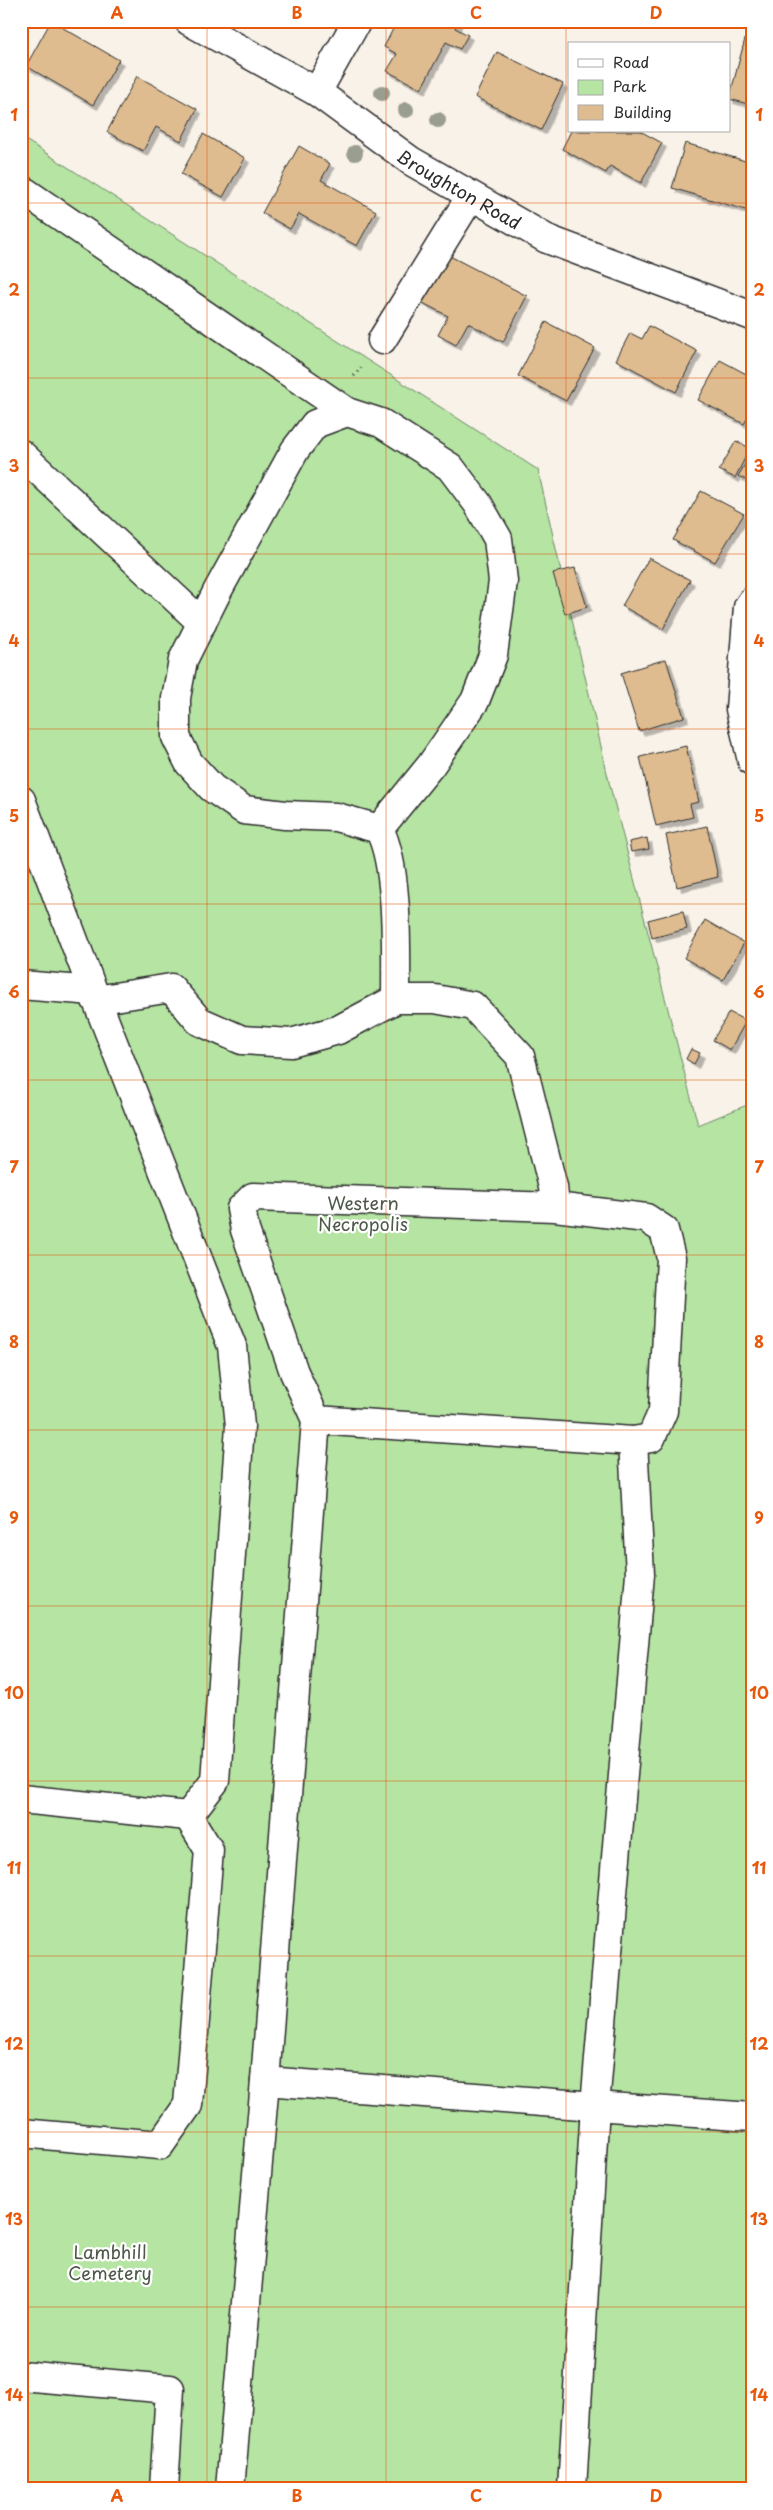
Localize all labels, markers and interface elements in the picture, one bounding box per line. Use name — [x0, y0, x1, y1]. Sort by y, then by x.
text: A — [111, 0, 124, 24]
text: B — [292, 0, 303, 24]
text: C — [470, 0, 482, 24]
text: D — [650, 0, 662, 24]
legend — [568, 42, 730, 132]
text: Road — [613, 50, 649, 73]
text: Park — [613, 74, 647, 97]
text: Building — [613, 100, 672, 123]
text: 1 — [10, 102, 18, 126]
text: 1 — [755, 102, 763, 126]
street label: Broughton Road — [392, 142, 527, 235]
text: 2 — [8, 277, 20, 301]
text: 2 — [753, 277, 765, 301]
text: 3 — [9, 453, 19, 477]
text: 3 — [754, 453, 764, 477]
text: 4 — [9, 628, 20, 652]
text: 4 — [754, 628, 765, 652]
text: 5 — [9, 803, 19, 827]
text: 5 — [754, 803, 764, 827]
text: 6 — [8, 979, 20, 1003]
text: 6 — [753, 979, 765, 1003]
text: 7 — [9, 1154, 19, 1178]
text: 7 — [754, 1154, 764, 1178]
park label: Western Necropolis — [318, 1189, 408, 1237]
text: 8 — [9, 1329, 19, 1353]
text: 8 — [754, 1329, 764, 1353]
text: 9 — [9, 1505, 19, 1529]
text: 9 — [754, 1505, 764, 1529]
text: 10 — [4, 1680, 24, 1704]
text: 10 — [749, 1680, 769, 1704]
text: 11 — [7, 1855, 21, 1879]
text: 11 — [752, 1855, 766, 1879]
text: 12 — [5, 2031, 23, 2055]
text: 12 — [750, 2031, 768, 2055]
text: 13 — [5, 2206, 23, 2230]
text: 13 — [750, 2206, 768, 2230]
park label: Lambhill Cemetery — [68, 2238, 152, 2286]
text: 14 — [5, 2382, 23, 2406]
text: 14 — [750, 2382, 768, 2406]
text: A — [111, 2483, 124, 2507]
text: B — [292, 2483, 303, 2507]
text: C — [470, 2483, 482, 2507]
text: D — [650, 2483, 662, 2507]

